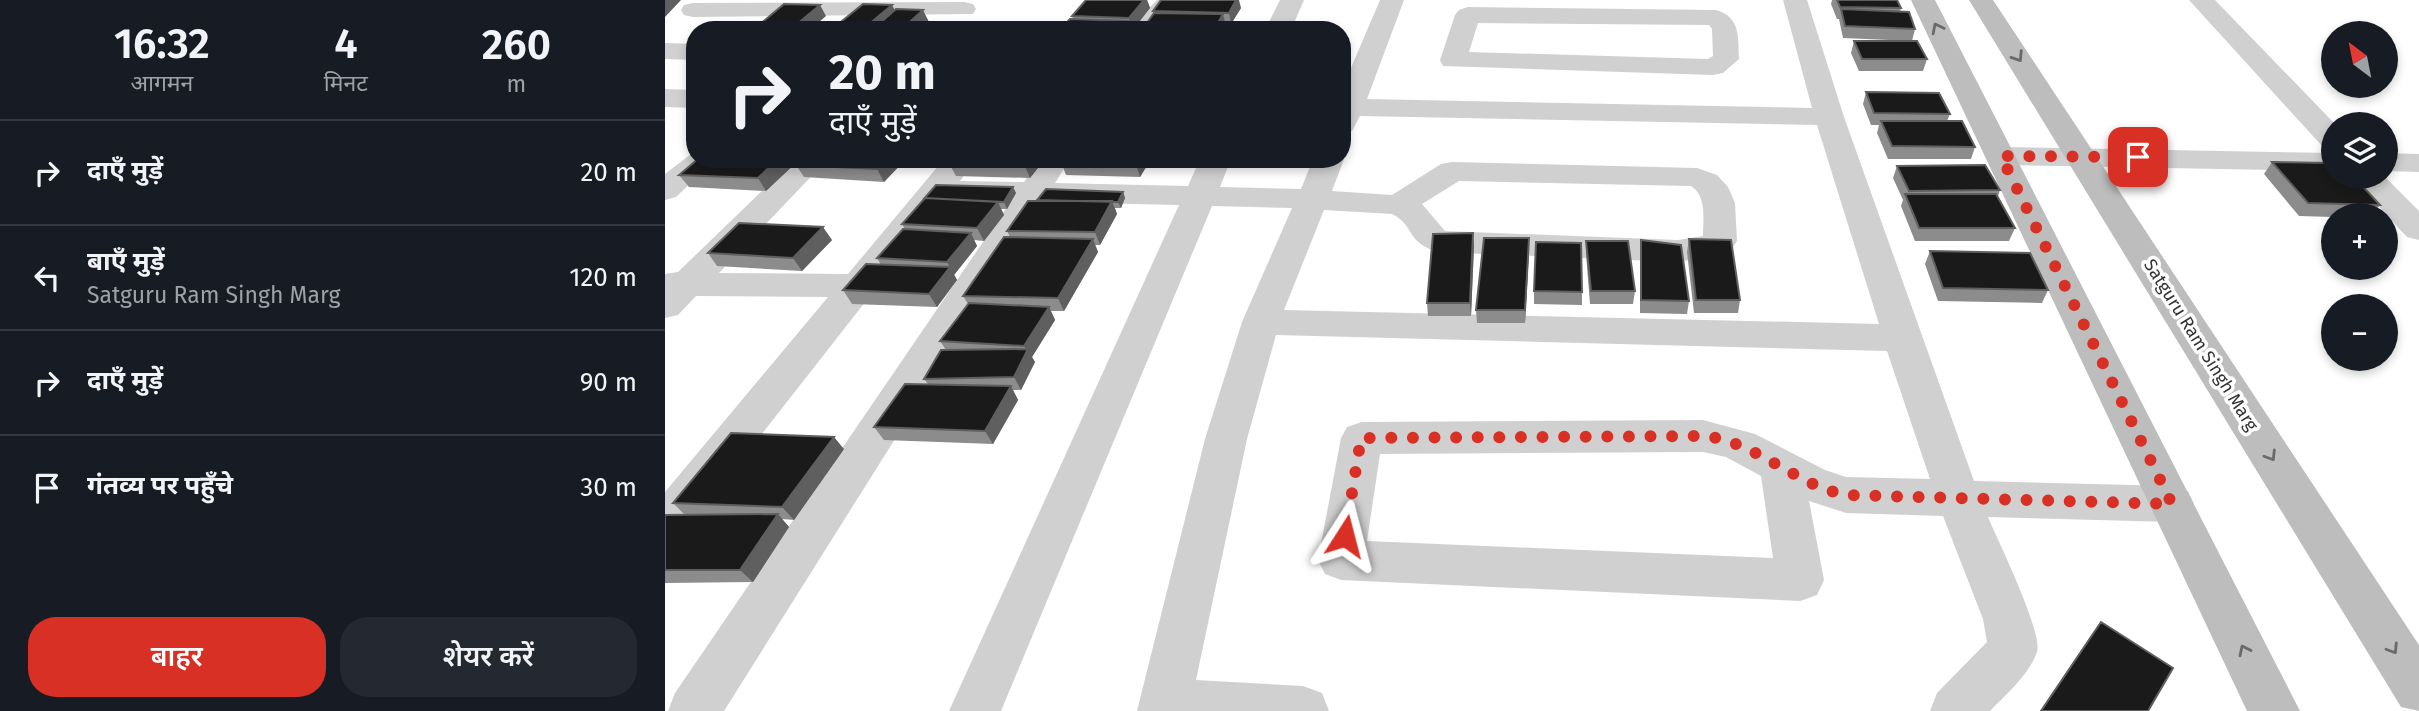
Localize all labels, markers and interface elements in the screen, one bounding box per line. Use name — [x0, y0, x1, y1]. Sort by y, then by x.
text: 16:32 — [114, 19, 210, 69]
text: 4 — [334, 19, 358, 69]
text: 260 — [482, 20, 551, 70]
north arrow — [2321, 21, 2397, 98]
map controls — [2321, 21, 2398, 371]
one-way arrow — [1932, 23, 1946, 35]
text: 20 m — [829, 43, 936, 102]
icon: right — [714, 49, 805, 140]
one-way arrow — [2010, 50, 2023, 63]
text: आगमन — [130, 69, 193, 97]
text: मिनट — [324, 69, 368, 97]
text: m — [507, 70, 526, 98]
text: दाएँ मुड़ें — [829, 103, 917, 141]
button: layers — [2321, 112, 2398, 189]
pin — [2108, 127, 2168, 187]
icon: arrive — [2119, 138, 2157, 176]
icon: right — [28, 154, 66, 192]
text: दाएँ मुड़ें — [87, 155, 163, 186]
text: 20 m — [580, 157, 637, 188]
button: + — [2321, 203, 2398, 280]
text: बाएँ मुड़ें — [87, 246, 164, 277]
street label: Satguru Ram Singh Marg — [2139, 255, 2263, 435]
icon: left — [28, 259, 66, 297]
text: 120 m — [569, 262, 637, 293]
text: Satguru Ram Singh Marg — [87, 281, 340, 309]
button: − — [2321, 294, 2398, 371]
icon: right — [28, 364, 66, 402]
text: दाएँ मुड़ें — [87, 365, 163, 396]
text: 90 m — [580, 367, 637, 398]
one-way arrow — [2263, 449, 2276, 462]
icon: arrive — [28, 469, 66, 507]
text: गंतव्य पर पहुँचे — [87, 470, 233, 501]
text: 30 m — [580, 472, 637, 503]
position arrow — [1308, 499, 1382, 573]
button: बाहर — [28, 617, 326, 697]
button: शेयर करें — [340, 617, 637, 697]
one-way arrow — [2384, 641, 2397, 654]
one-way arrow — [2239, 645, 2253, 657]

